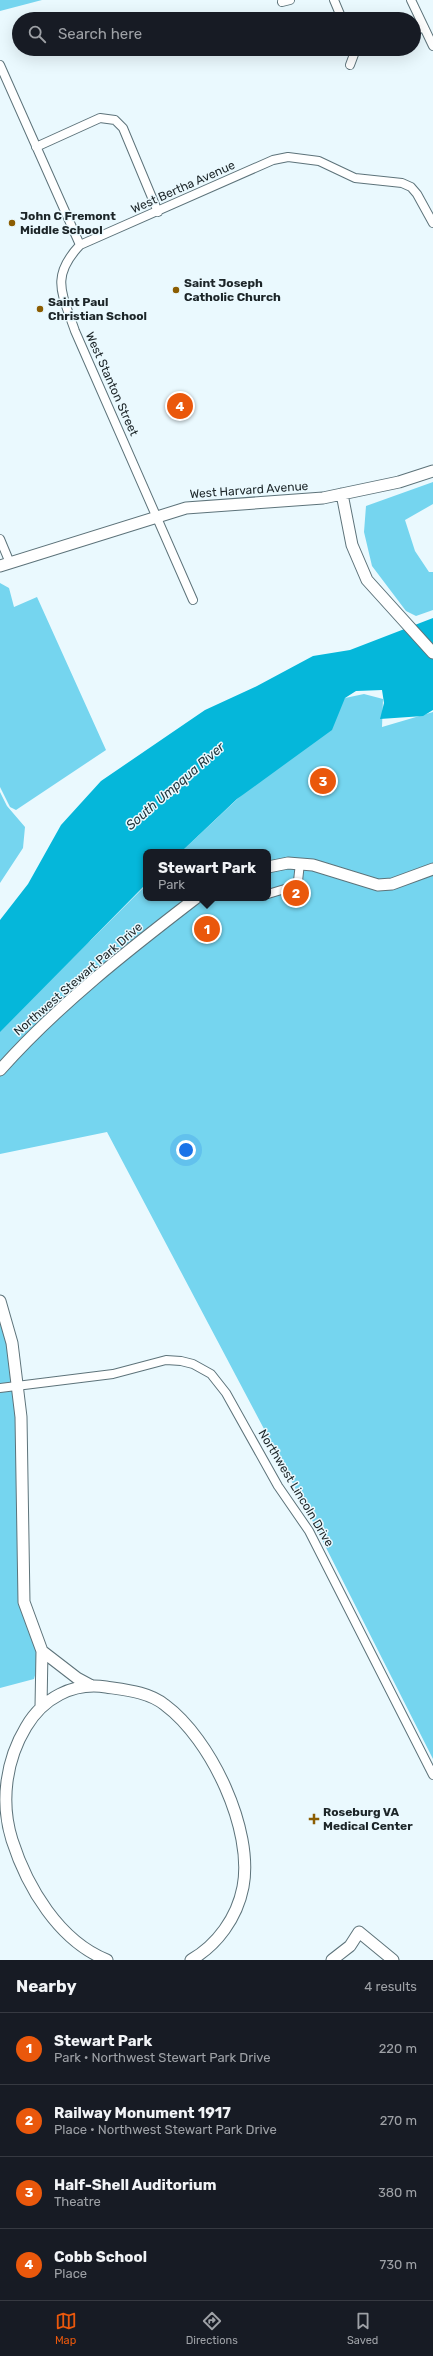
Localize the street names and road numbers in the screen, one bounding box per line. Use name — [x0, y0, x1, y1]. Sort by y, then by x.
street label: West Bertha Avenue — [129, 158, 237, 216]
street label: West Stanton Street — [83, 330, 141, 438]
street label: West Harvard Avenue — [189, 479, 309, 501]
street label: Northwest Stewart Park Drive — [11, 919, 145, 1038]
street label: Northwest Lincoln Drive — [255, 1427, 337, 1549]

